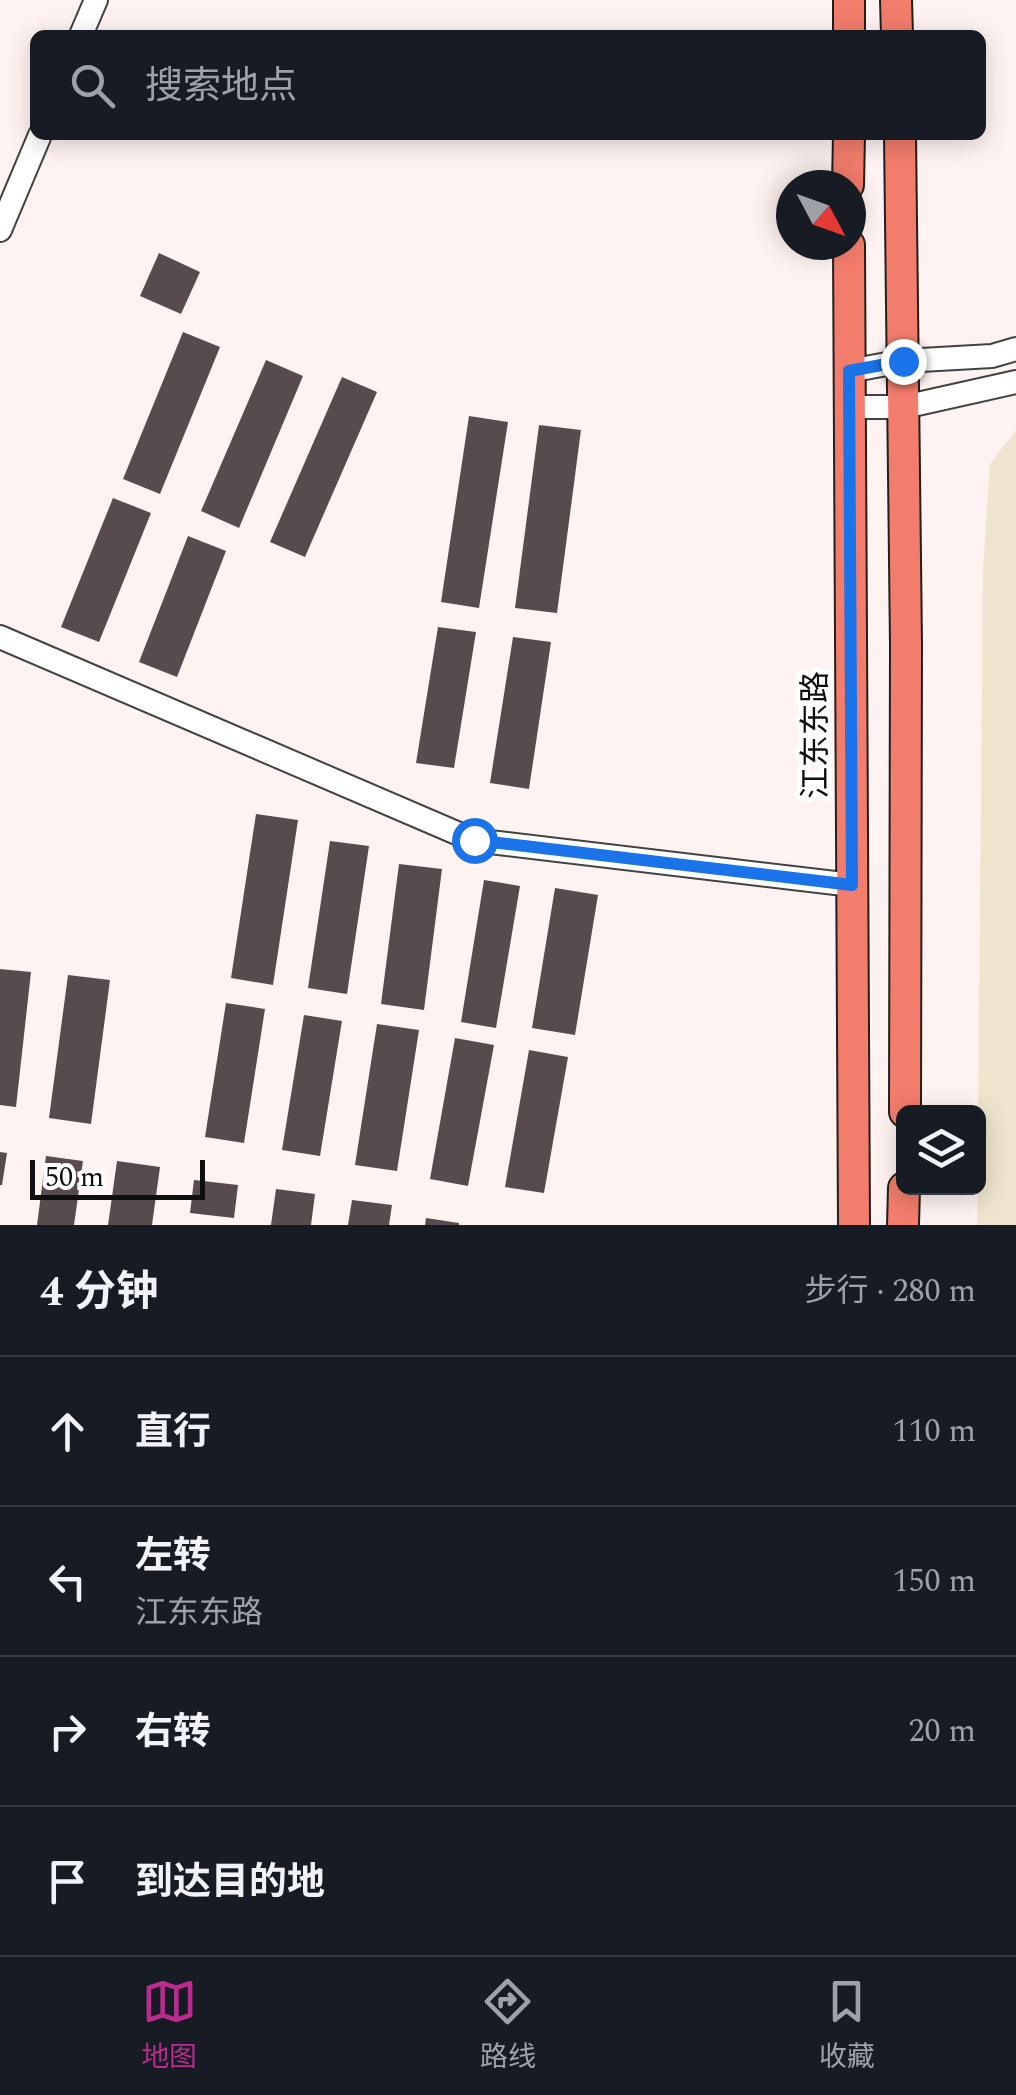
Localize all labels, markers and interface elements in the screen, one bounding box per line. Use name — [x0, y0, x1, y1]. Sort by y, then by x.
search box — [30, 30, 986, 140]
icon: search — [65, 58, 120, 113]
text: 搜索地点 — [145, 58, 297, 116]
north arrow — [776, 170, 866, 260]
route end — [881, 339, 927, 385]
street label: 江东东路 — [792, 671, 841, 799]
route start — [452, 818, 498, 864]
map controls — [896, 1105, 986, 1195]
button: layers — [896, 1105, 986, 1195]
scale bar — [30, 1155, 205, 1200]
text: 50 m — [45, 1156, 104, 1199]
text: 4 分钟 — [40, 1261, 158, 1324]
text: 步行 · 280 m — [804, 1267, 976, 1316]
icon: ahead — [40, 1404, 95, 1459]
text: 直行 — [135, 1404, 211, 1462]
text: 110 m — [892, 1407, 976, 1456]
text: 左转 — [135, 1528, 211, 1586]
icon: left — [40, 1554, 95, 1609]
text: 150 m — [892, 1557, 976, 1606]
text: 江东东路 — [135, 1589, 263, 1638]
icon: right — [40, 1704, 95, 1759]
text: 右转 — [135, 1704, 211, 1762]
text: 20 m — [908, 1707, 976, 1756]
icon: arrive — [40, 1854, 95, 1909]
text: 到达目的地 — [135, 1854, 325, 1912]
tab: 地图 — [141, 1974, 197, 2079]
tab: 路线 — [480, 1974, 536, 2079]
tab: 收藏 — [819, 1974, 875, 2079]

